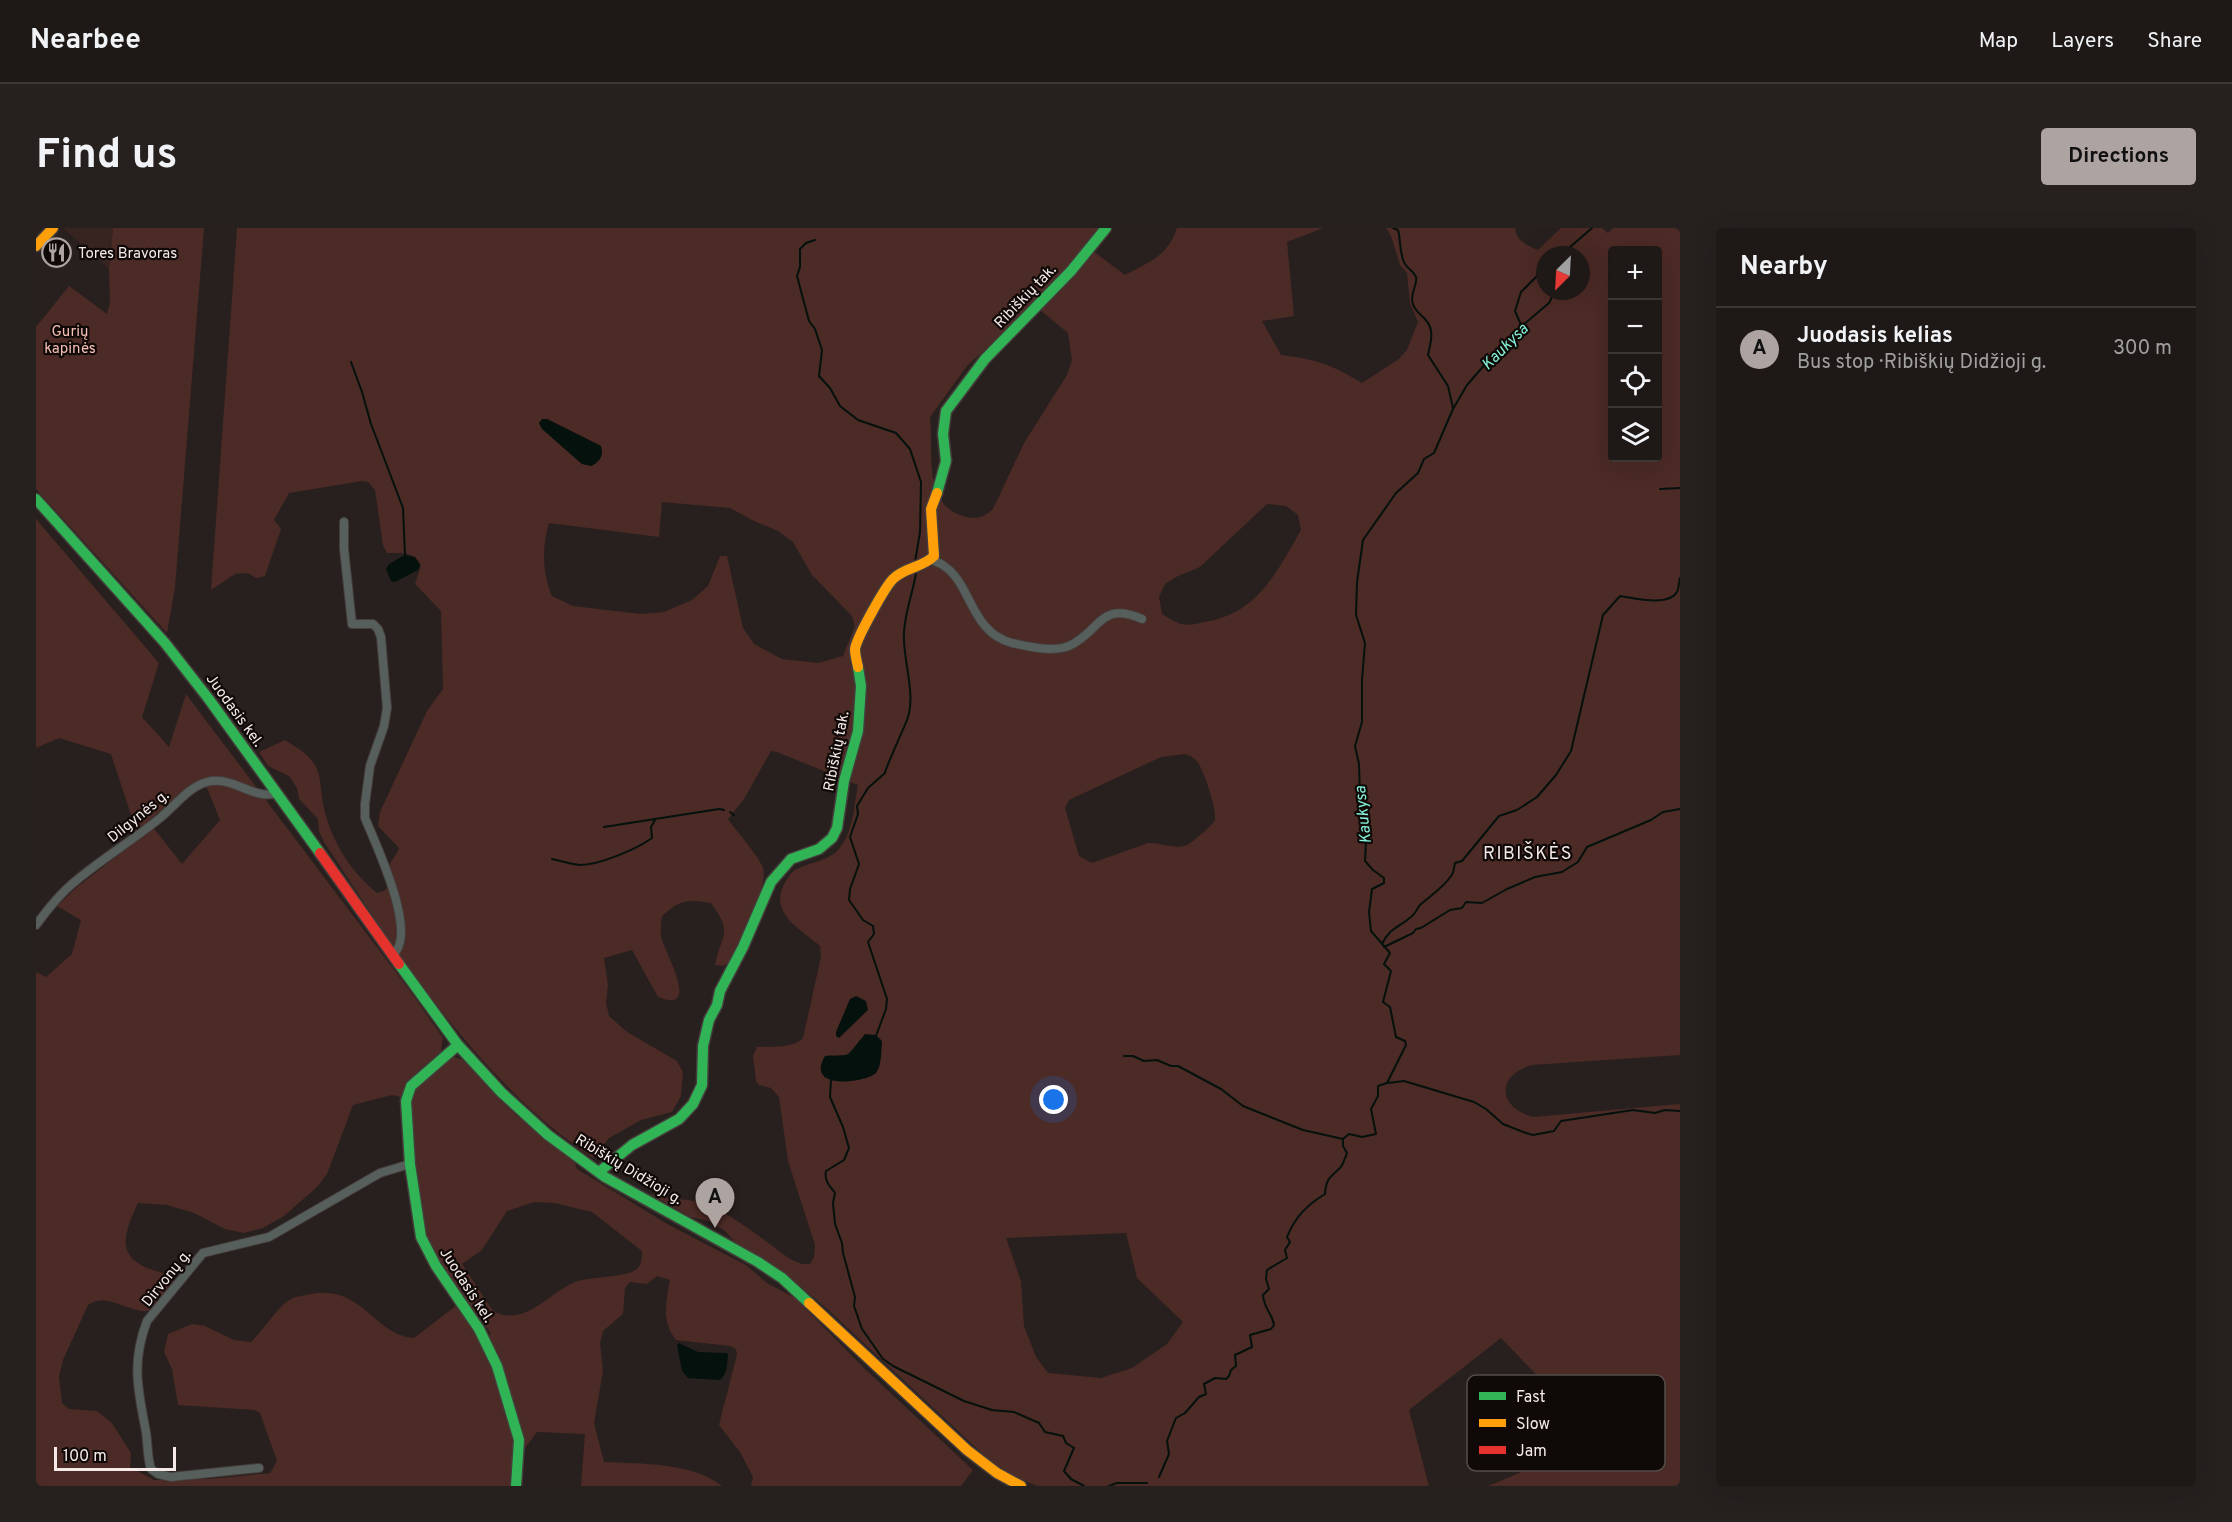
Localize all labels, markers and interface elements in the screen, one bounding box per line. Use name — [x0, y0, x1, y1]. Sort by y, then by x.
text: Nearbee — [30, 23, 141, 59]
text: Map — [1979, 28, 2018, 55]
text: Layers — [2051, 28, 2114, 55]
text: Share — [2147, 28, 2202, 55]
button: Directions — [2041, 128, 2196, 185]
text: Find us — [36, 130, 177, 183]
restaurant icon: Tores Bravoras — [41, 237, 73, 269]
place label: Tores Bravoras — [78, 245, 177, 264]
north arrow — [1536, 246, 1590, 300]
map controls — [1608, 246, 1662, 462]
button: + — [1608, 246, 1662, 300]
text: Nearby — [1740, 251, 1828, 284]
street label: Ribiškių tak. — [991, 261, 1061, 333]
button: − — [1608, 300, 1662, 354]
water label: Kaukysa — [1478, 319, 1533, 375]
park label: Gurių kapinės — [44, 323, 96, 359]
text: Juodasis kelias — [1797, 323, 1953, 350]
text: A — [1752, 336, 1767, 362]
text: 300 m — [2113, 336, 2172, 362]
text: Bus stop · Ribiškių Didžioji g. — [1797, 350, 2046, 376]
button: locate — [1608, 354, 1662, 408]
button: layers — [1608, 408, 1662, 462]
street label: Juodasis kel. — [201, 671, 267, 751]
street label: Ribiškių tak. — [820, 709, 855, 793]
water label: Kaukysa — [1351, 784, 1377, 845]
street label: Dilgynės g. — [104, 787, 174, 848]
district label: RIBIŠKĖS — [1483, 841, 1573, 866]
your location — [1039, 1085, 1068, 1114]
street label: Ribiškių Didžioji g. — [571, 1131, 685, 1210]
pin: A — [696, 1178, 734, 1228]
street label: Juodasis kel. — [434, 1245, 497, 1327]
street label: Dirvonų g. — [138, 1246, 196, 1311]
legend — [1467, 1375, 1665, 1471]
text: Fast — [1516, 1388, 1546, 1408]
text: Slow — [1516, 1415, 1550, 1435]
text: Jam — [1516, 1442, 1547, 1462]
scale bar — [54, 1444, 176, 1472]
text: 100 m — [63, 1447, 107, 1467]

